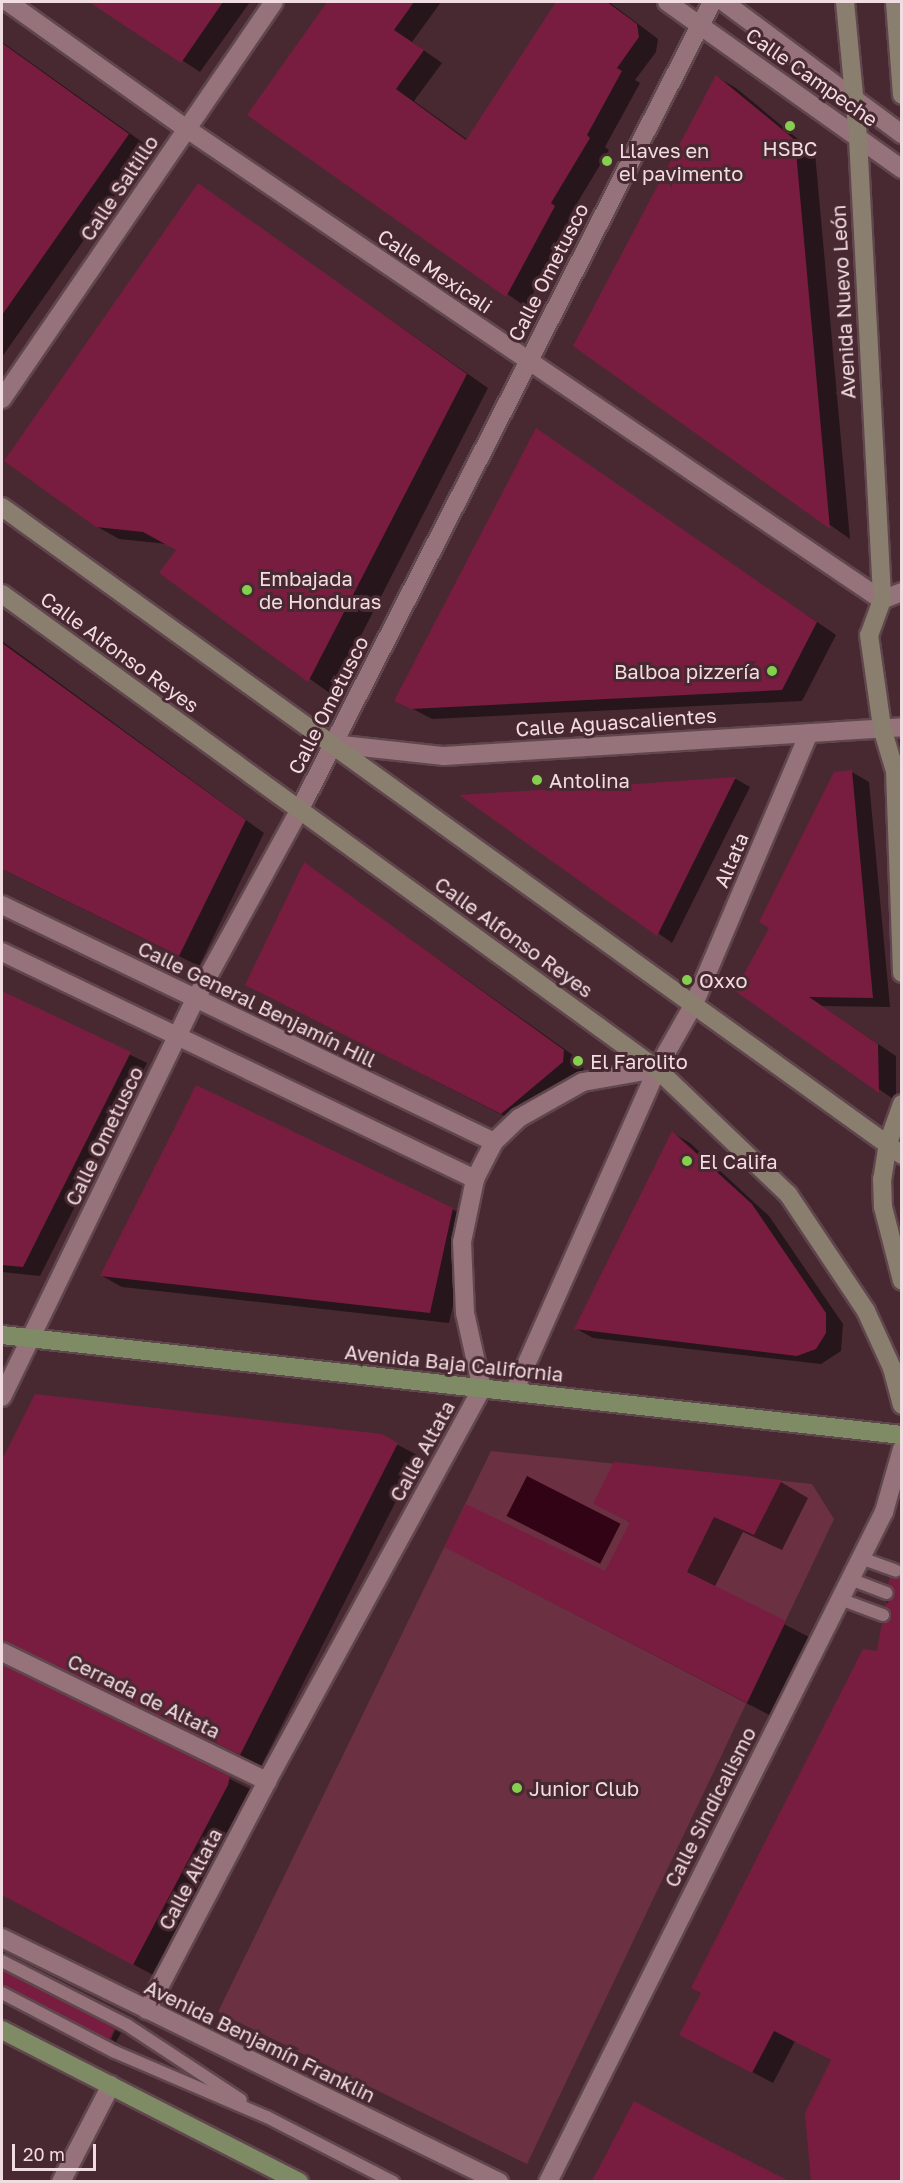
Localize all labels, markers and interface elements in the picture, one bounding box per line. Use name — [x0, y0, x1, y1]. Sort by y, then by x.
street label: Calle Campeche — [741, 23, 883, 131]
marker: HSBC — [783, 119, 797, 133]
street label: Calle Saltillo — [75, 131, 163, 245]
place label: HSBC — [763, 136, 817, 160]
place label: Llaves en el pavimento — [619, 138, 743, 185]
marker: Llaves en el pavimento — [600, 154, 614, 168]
street label: Calle Ometusco — [503, 199, 593, 345]
street label: Avenida Nuevo León — [826, 204, 860, 400]
street label: Calle Mexicali — [373, 224, 497, 318]
place label: Embajada de Honduras — [259, 566, 381, 613]
marker: Embajada de Honduras — [240, 583, 254, 597]
street label: Calle Alfonso Reyes — [36, 587, 204, 717]
street label: Calle Ometusco — [283, 632, 373, 778]
place label: Balboa pizzería — [614, 659, 760, 683]
marker: Balboa pizzería — [765, 664, 779, 678]
street label: Calle Aguascalientes — [515, 703, 717, 741]
place label: Antolina — [549, 768, 630, 792]
marker: Antolina — [530, 773, 544, 787]
street label: Altata — [709, 829, 753, 891]
street label: Calle Alfonso Reyes — [430, 872, 598, 1002]
street label: Calle General Benjamín Hill — [134, 936, 380, 1072]
place label: Oxxo — [699, 968, 747, 992]
marker: Oxxo — [680, 973, 694, 987]
place label: El Farolito — [590, 1049, 688, 1073]
marker: El Farolito — [571, 1054, 585, 1068]
street label: Calle Ometusco — [60, 1063, 148, 1209]
place label: El Califa — [699, 1149, 777, 1173]
marker: El Califa — [680, 1154, 694, 1168]
street label: Avenida Baja California — [343, 1340, 565, 1386]
street label: Calle Altata — [384, 1396, 460, 1506]
street label: Cerrada de Altata — [64, 1649, 224, 1743]
street label: Calle Sindicalismo — [659, 1723, 761, 1891]
place label: Junior Club — [529, 1776, 639, 1800]
marker: Junior Club — [510, 1781, 524, 1795]
street label: Calle Altata — [153, 1824, 227, 1934]
street label: Avenida Benjamín Franklin — [141, 1975, 379, 2107]
scale bar — [15, 2132, 99, 2170]
text: 20 m — [23, 2143, 65, 2165]

